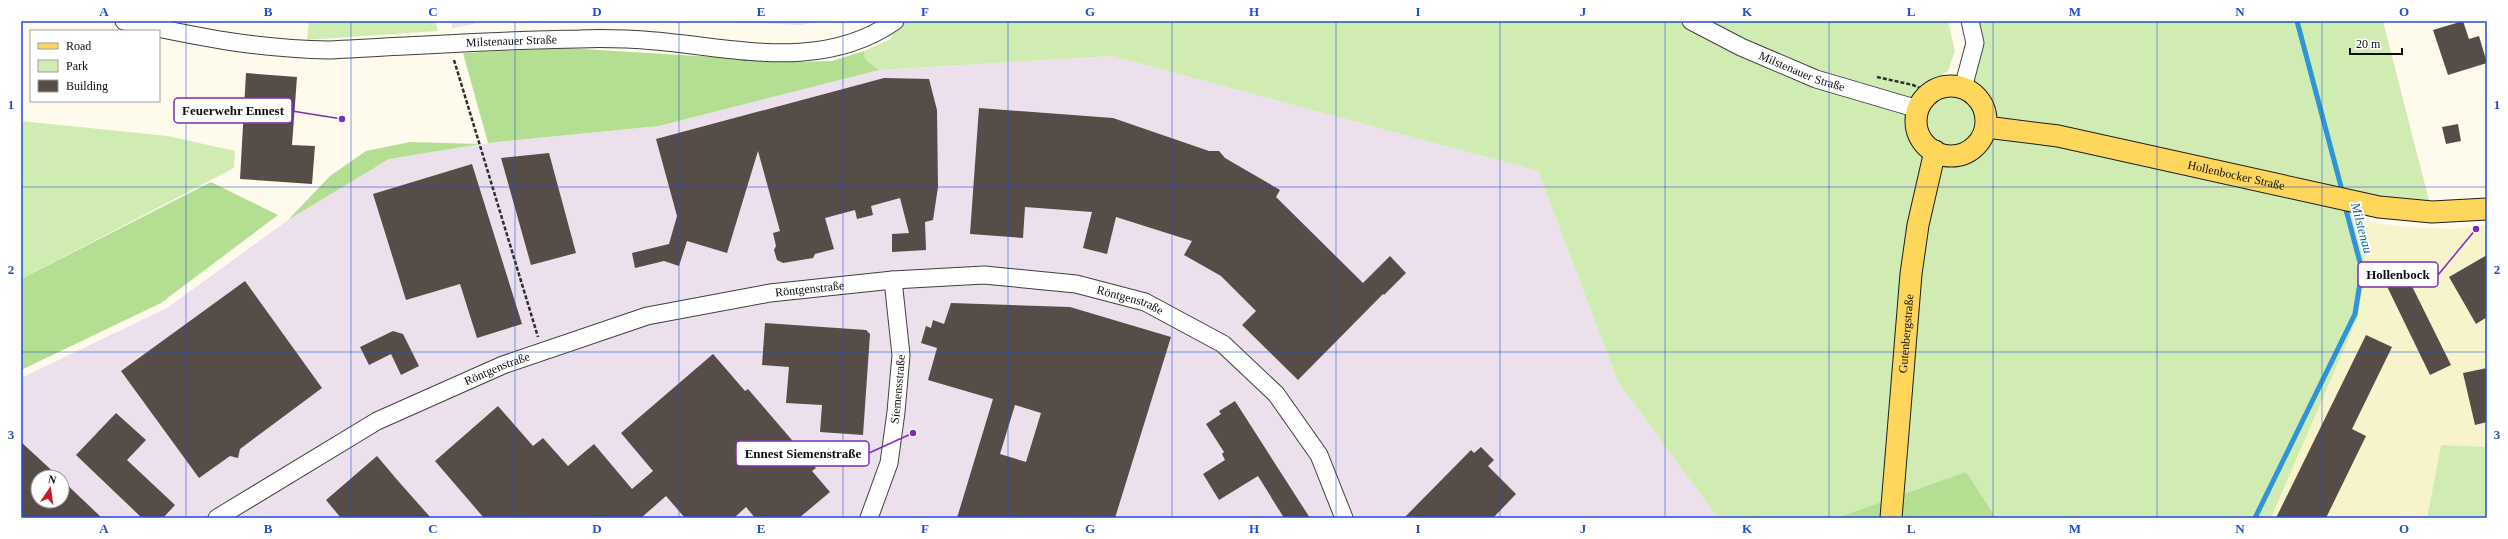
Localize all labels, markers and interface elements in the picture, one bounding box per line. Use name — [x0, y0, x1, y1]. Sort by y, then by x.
text: A — [99, 4, 109, 19]
text: B — [264, 4, 273, 19]
text: C — [428, 4, 438, 19]
text: D — [592, 4, 602, 19]
text: E — [757, 4, 765, 19]
text: F — [921, 4, 929, 19]
text: G — [1085, 4, 1095, 19]
text: H — [1249, 4, 1259, 19]
text: I — [1415, 4, 1421, 19]
text: J — [1580, 4, 1587, 19]
text: K — [1742, 4, 1753, 19]
text: L — [1907, 4, 1916, 19]
text: M — [2069, 4, 2081, 19]
text: N — [2235, 4, 2245, 19]
text: O — [2399, 4, 2409, 19]
legend — [30, 30, 160, 102]
scale bar — [2350, 30, 2402, 56]
street label: Milstenauer Straße — [466, 32, 557, 50]
text: 20 m — [2356, 37, 2381, 51]
text: Road — [66, 39, 91, 53]
street label: Milstenauer Straße — [1757, 48, 1846, 94]
text: Park — [66, 59, 88, 73]
text: Building — [66, 79, 108, 93]
text: 1 — [8, 97, 14, 112]
text: 1 — [2494, 97, 2500, 112]
callout: Feuerwehr Ennest — [174, 98, 292, 123]
text: Feuerwehr Ennest — [182, 103, 285, 118]
street label: Hollenbocker Straße — [2186, 158, 2286, 193]
water label: Milstenau — [2348, 200, 2376, 256]
text: 2 — [8, 262, 14, 277]
callout: Hollenbock — [2358, 262, 2438, 287]
text: 2 — [2494, 262, 2500, 277]
text: Hollenbock — [2366, 267, 2431, 282]
street label: Röntgenstraße — [774, 278, 845, 299]
street label: Röntgenstraße — [1095, 283, 1166, 318]
street label: Gutenbergstraße — [1896, 294, 1916, 374]
street label: Röntgenstraße — [462, 349, 531, 388]
street label: Siemensstraße — [887, 354, 908, 425]
text: 3 — [8, 427, 15, 442]
text: 3 — [2494, 427, 2501, 442]
callout: Ennest Siemenstraße — [736, 441, 869, 466]
text: Ennest Siemenstraße — [745, 446, 862, 461]
north arrow — [30, 469, 70, 509]
text: N — [47, 473, 58, 486]
text: A — [99, 521, 109, 536]
text: B — [264, 521, 273, 536]
text: C — [428, 521, 438, 536]
text: D — [592, 521, 602, 536]
text: E — [757, 521, 765, 536]
text: F — [921, 521, 929, 536]
text: G — [1085, 521, 1095, 536]
text: H — [1249, 521, 1259, 536]
text: I — [1415, 521, 1421, 536]
text: J — [1580, 521, 1587, 536]
text: K — [1742, 521, 1753, 536]
text: L — [1907, 521, 1916, 536]
text: M — [2069, 521, 2081, 536]
text: N — [2235, 521, 2245, 536]
text: O — [2399, 521, 2409, 536]

